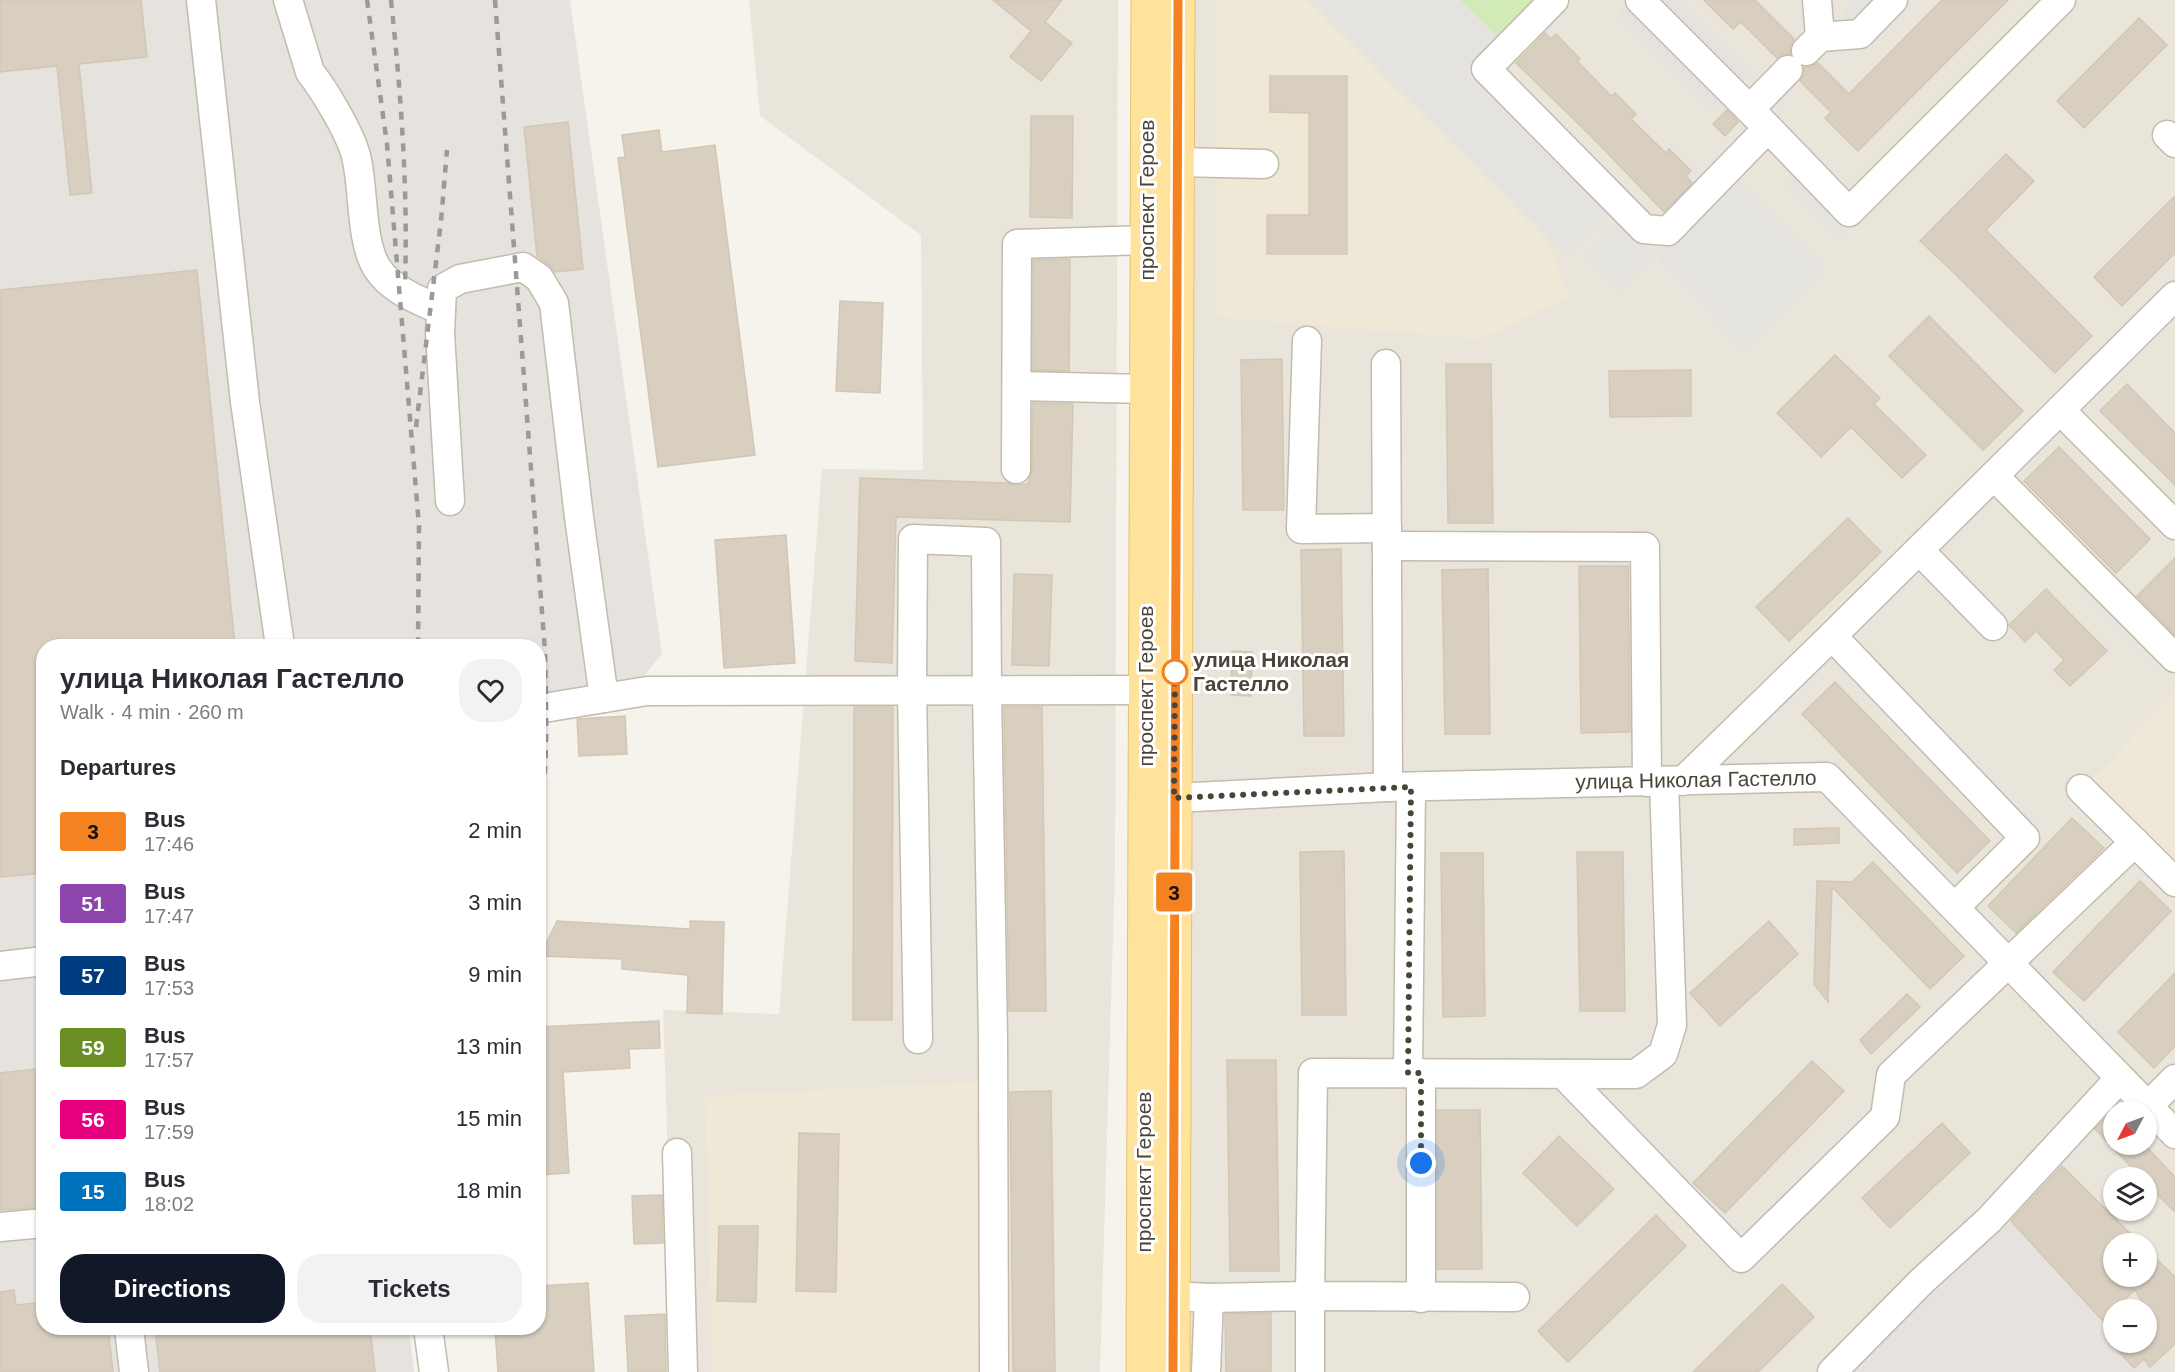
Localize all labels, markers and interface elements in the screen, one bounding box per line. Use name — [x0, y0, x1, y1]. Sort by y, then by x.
street label: проспект Героев — [1135, 120, 1158, 281]
street label: проспект Героев — [1134, 606, 1157, 767]
place label: улица Николая Гастелло — [1193, 648, 1349, 695]
button: heart — [459, 659, 522, 722]
marker: улица Николая Гастелло — [1162, 659, 1188, 685]
text: улица Николая Гастелло — [60, 663, 404, 694]
text: Walk · 4 min · 260 m — [60, 701, 244, 723]
text: Departures — [60, 755, 176, 780]
street label: улица Николая Гастелло — [1575, 766, 1817, 793]
text: Bus — [144, 807, 186, 832]
text: 2 min — [468, 818, 522, 843]
text: 3 — [87, 820, 99, 843]
text: 17:46 — [144, 833, 194, 855]
line badge: 3 — [1154, 872, 1194, 912]
text: Bus — [144, 879, 186, 904]
text: 3 — [1168, 881, 1180, 904]
text: 3 min — [468, 890, 522, 915]
text: 51 — [81, 892, 105, 915]
text: 17:47 — [144, 905, 194, 927]
text: Bus — [144, 951, 186, 976]
text: 9 min — [468, 962, 522, 987]
text: 57 — [81, 964, 105, 987]
text: 17:53 — [144, 977, 194, 999]
text: Bus — [144, 1023, 186, 1048]
text: 13 min — [456, 1034, 522, 1059]
text: 59 — [81, 1036, 105, 1059]
text: 17:57 — [144, 1049, 194, 1071]
street label: проспект Героев — [1132, 1092, 1155, 1253]
text: Bus — [144, 1095, 186, 1120]
north arrow — [2103, 1101, 2157, 1155]
map controls — [2103, 1101, 2157, 1353]
text: 15 min — [456, 1106, 522, 1131]
text: 56 — [81, 1108, 105, 1131]
text: 17:59 — [144, 1121, 194, 1143]
your location — [1406, 1148, 1436, 1178]
text: Bus — [144, 1167, 186, 1192]
button: layers — [2103, 1167, 2157, 1221]
text: 18 min — [456, 1178, 522, 1203]
text: 15 — [81, 1180, 105, 1203]
text: 18:02 — [144, 1193, 194, 1215]
button: + — [2103, 1233, 2157, 1287]
button: Directions — [60, 1254, 285, 1323]
button: Tickets — [297, 1254, 522, 1323]
button: − — [2103, 1299, 2157, 1353]

